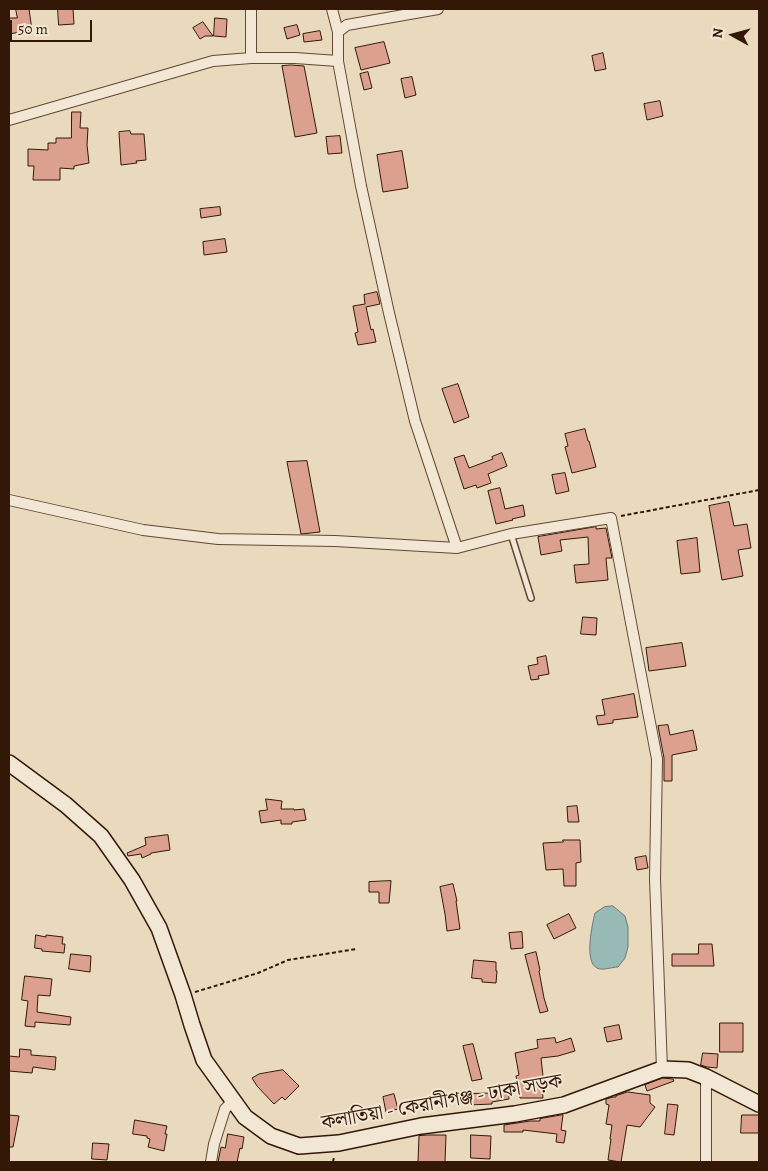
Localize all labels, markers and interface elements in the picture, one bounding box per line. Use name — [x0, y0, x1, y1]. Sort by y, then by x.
scale bar — [12, 10, 95, 42]
north arrow — [708, 10, 758, 60]
text: 50 m — [18, 19, 48, 39]
text: N — [708, 27, 728, 39]
street label: কলাতিয়া - কেরানীগঞ্জ - ঢাকা সড়ক — [320, 1070, 564, 1136]

